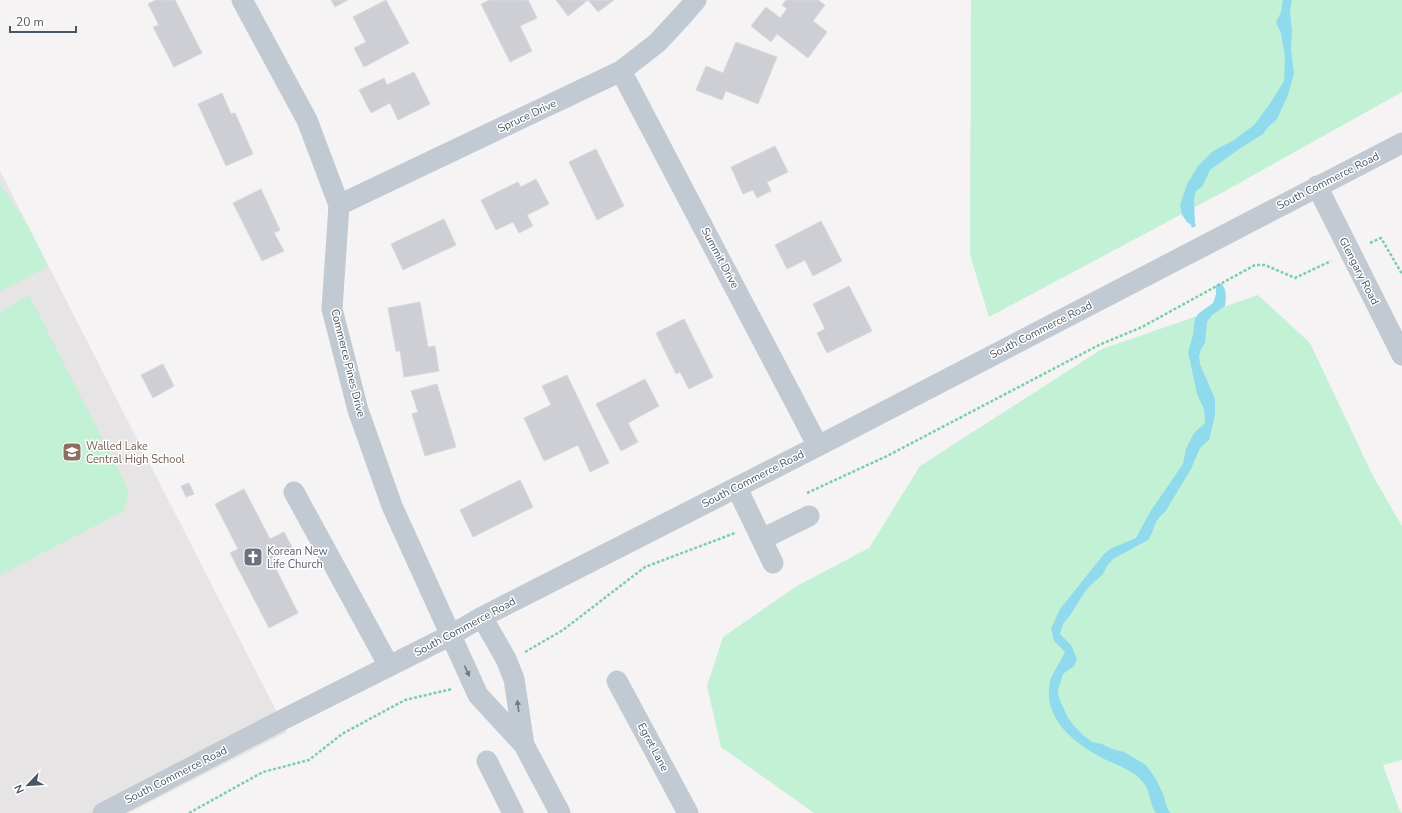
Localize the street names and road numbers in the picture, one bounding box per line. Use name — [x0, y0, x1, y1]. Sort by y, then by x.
street label: Spruce Drive — [495, 96, 559, 136]
street label: South Commerce Road — [1274, 149, 1382, 213]
street label: Summit Drive — [698, 225, 742, 291]
street label: Glengary Road — [1336, 235, 1382, 307]
street label: South Commerce Road — [987, 298, 1095, 362]
street label: Commerce Pines Drive — [327, 307, 369, 419]
street label: South Commerce Road — [699, 447, 807, 511]
street label: South Commerce Road — [412, 594, 518, 660]
street label: Egret Lane — [634, 720, 672, 774]
street label: South Commerce Road — [122, 743, 230, 807]

